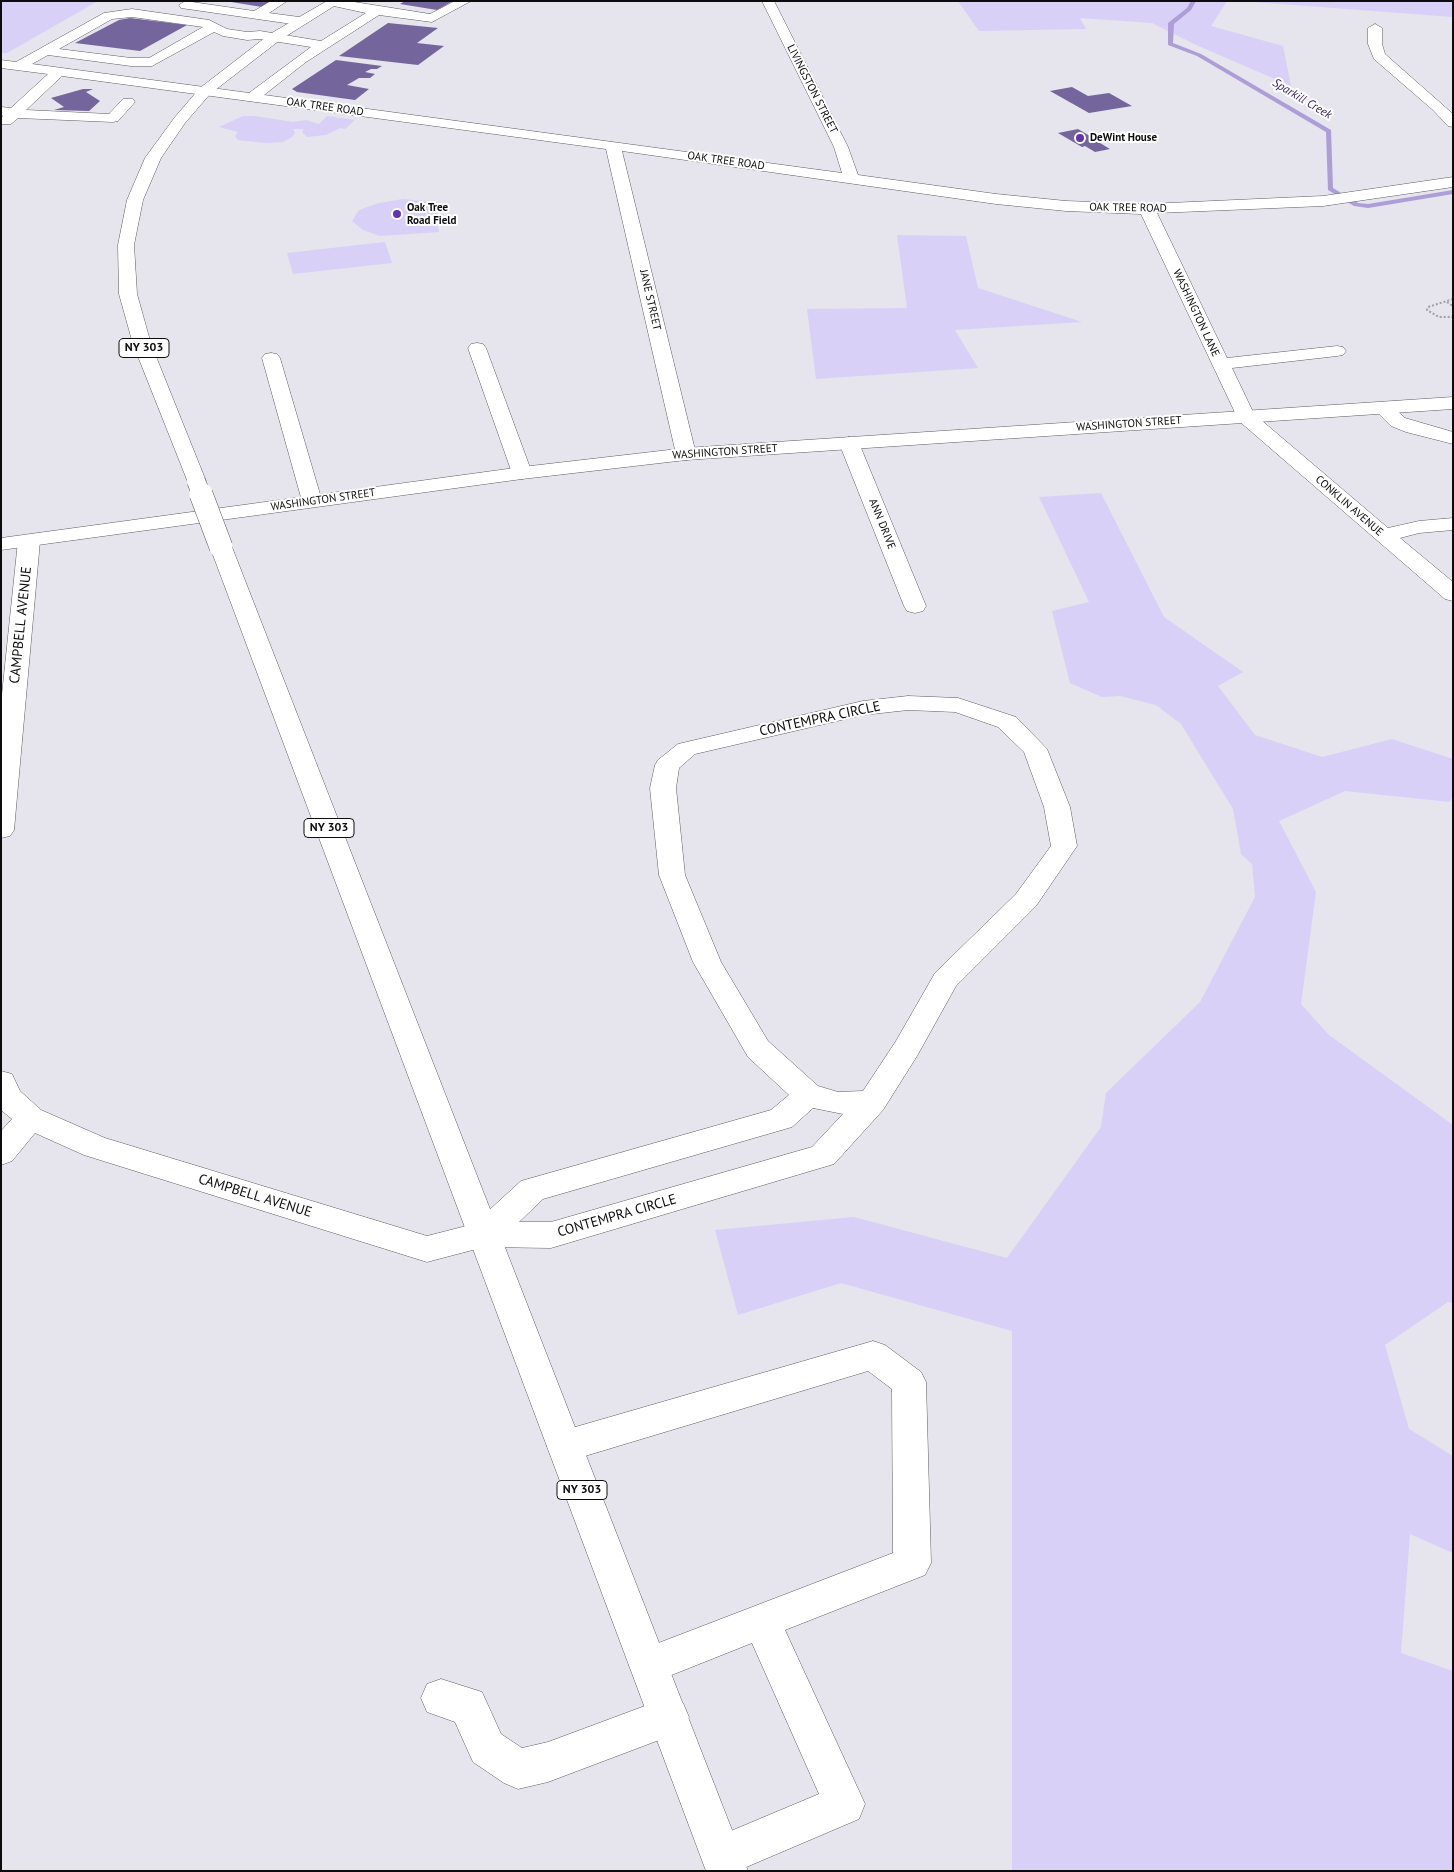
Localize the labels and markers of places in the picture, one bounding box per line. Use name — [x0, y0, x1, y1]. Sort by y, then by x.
place label: DeWint House — [1090, 131, 1157, 145]
marker: DeWint House — [1074, 132, 1086, 144]
place label: Oak Tree Road Field — [407, 201, 456, 227]
marker: Oak Tree Road Field — [391, 208, 403, 220]

